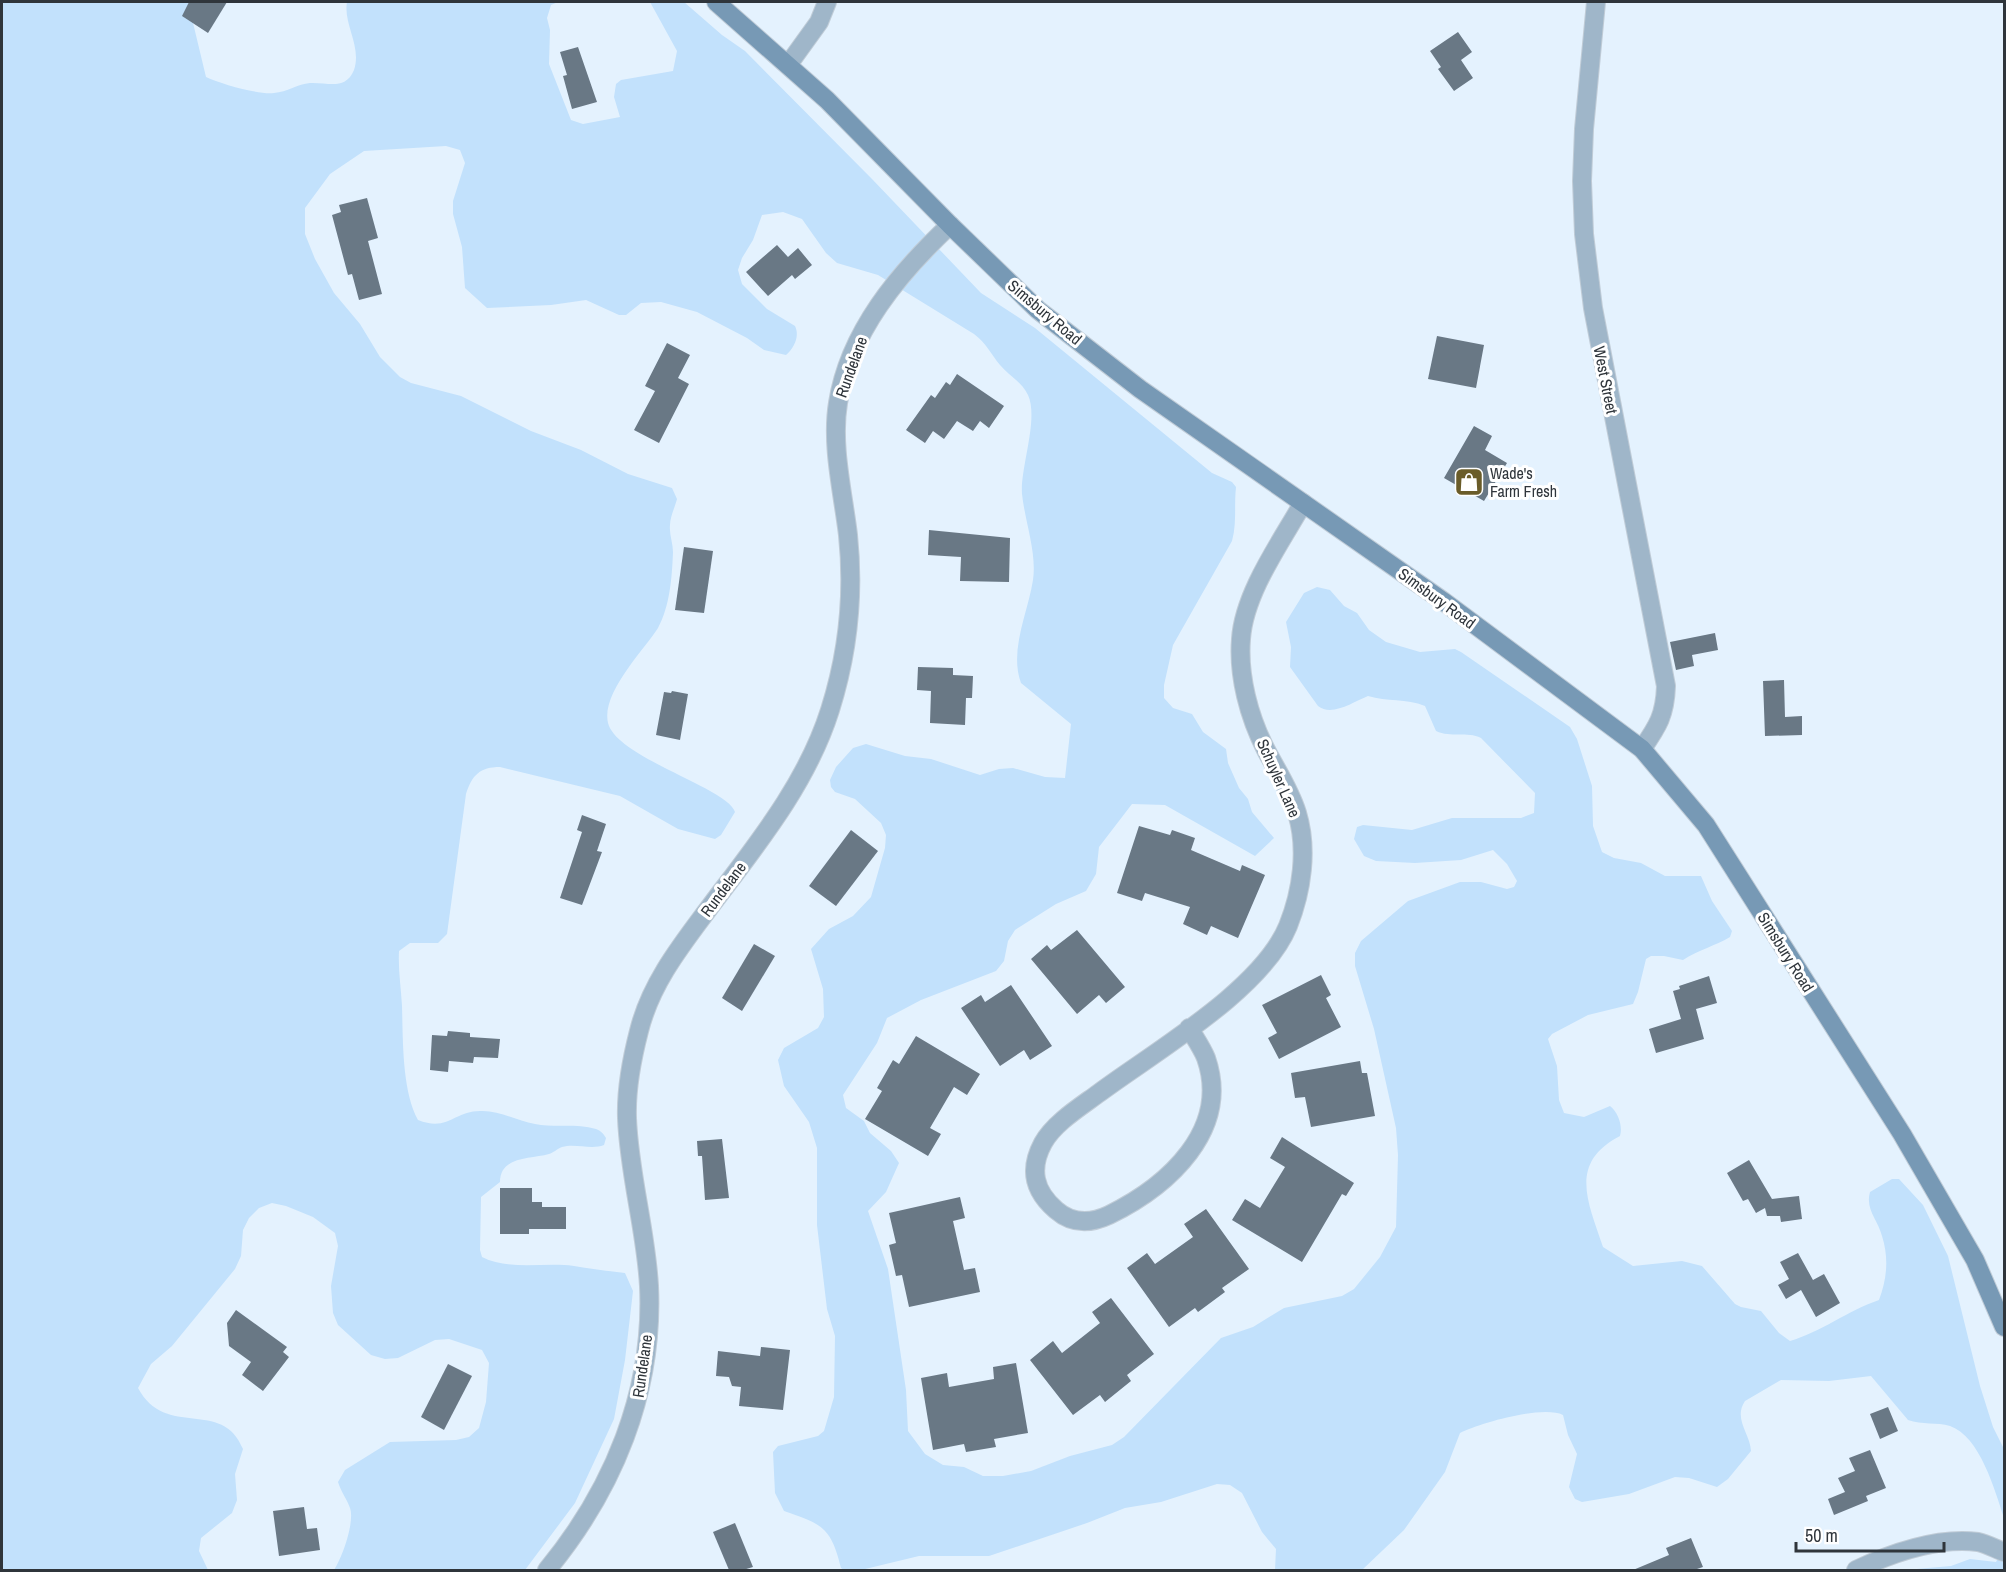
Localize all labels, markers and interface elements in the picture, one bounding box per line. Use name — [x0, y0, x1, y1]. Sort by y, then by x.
street label: Simsbury Road — [1003, 275, 1087, 349]
street label: Rundelane — [830, 333, 872, 401]
street label: West Street — [1589, 344, 1623, 416]
place label: Wade's Farm Fresh — [1490, 462, 1557, 502]
shop icon: Wade's Farm Fresh — [1453, 466, 1485, 498]
street label: Simsbury Road — [1394, 563, 1480, 633]
street label: Schuyler Lane — [1252, 735, 1306, 821]
street label: Rundelane — [695, 857, 751, 921]
street label: Simsbury Road — [1753, 908, 1819, 996]
street label: Rundelane — [627, 1333, 657, 1399]
scale bar — [1796, 1515, 1944, 1553]
text: 50 m — [1805, 1523, 1838, 1548]

